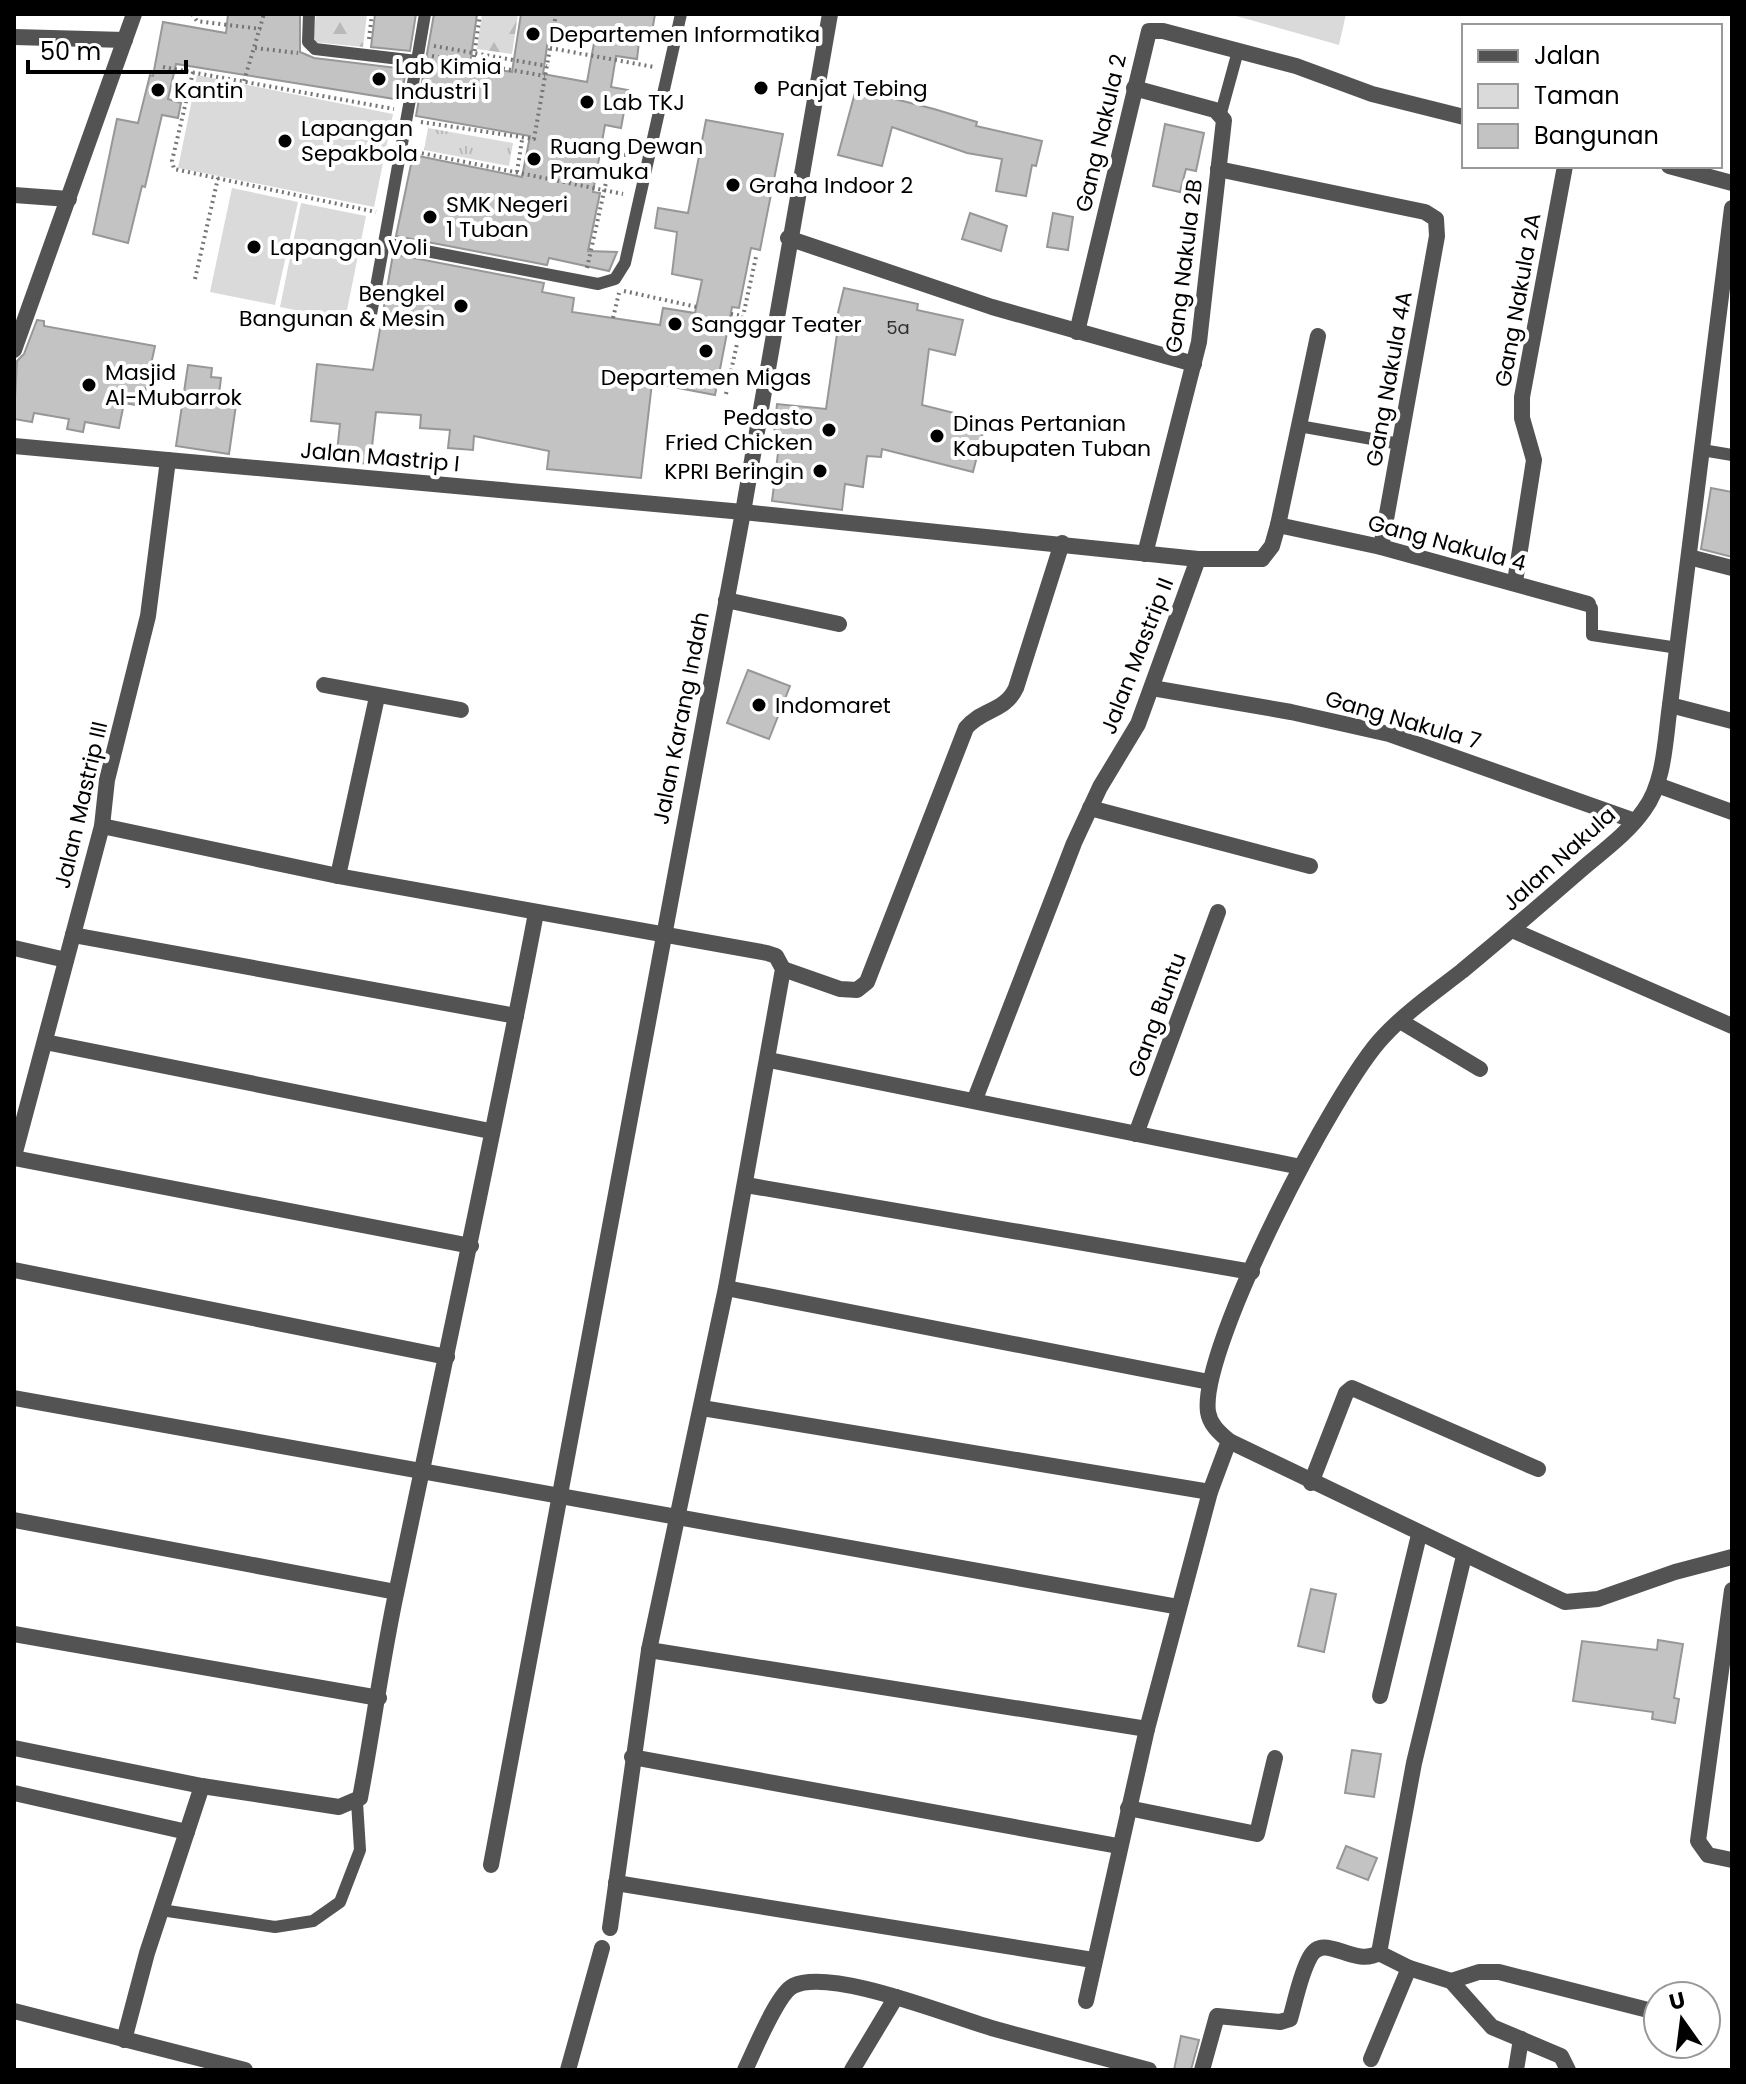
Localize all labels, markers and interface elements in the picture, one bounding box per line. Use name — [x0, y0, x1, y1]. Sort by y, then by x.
place label: Departemen Informatika — [549, 19, 820, 50]
scale bar — [28, 24, 186, 74]
legend — [1462, 24, 1722, 168]
marker: Departemen Informatika — [524, 25, 542, 43]
text: 50 m — [40, 35, 101, 68]
text: Jalan — [1534, 39, 1600, 72]
place label: Lab Kimia Industri 1 — [395, 51, 502, 107]
street label: Gang Nakula 2 — [1068, 51, 1134, 215]
marker: Lab Kimia Industri 1 — [370, 70, 388, 88]
place label: Panjat Tebing — [777, 73, 928, 104]
place label: Kantin — [174, 75, 244, 106]
marker: Panjat Tebing — [752, 79, 770, 97]
text: Taman — [1534, 79, 1620, 112]
marker: Kantin — [149, 81, 167, 99]
place label: Lab TKJ — [603, 87, 685, 118]
marker: Lab TKJ — [578, 93, 596, 111]
place label: Lapangan Sepakbola — [301, 113, 418, 169]
text: Bangunan — [1534, 119, 1659, 152]
place label: Ruang Dewan Pramuka — [550, 131, 703, 187]
marker: Lapangan Sepakbola — [276, 132, 294, 150]
marker: Ruang Dewan Pramuka — [525, 150, 543, 168]
place label: Graha Indoor 2 — [749, 170, 913, 201]
marker: Graha Indoor 2 — [724, 176, 742, 194]
street label: Gang Nakula 2B — [1158, 177, 1210, 355]
place label: SMK Negeri 1 Tuban — [446, 189, 568, 245]
marker: SMK Negeri 1 Tuban — [421, 208, 439, 226]
street label: Gang Nakula 2A — [1487, 210, 1549, 389]
place label: Lapangan Voli — [270, 232, 428, 263]
marker: Lapangan Voli — [245, 238, 263, 256]
place label: Bengkel Bangunan & Mesin — [239, 278, 445, 334]
street label: Gang Nakula 4A — [1358, 289, 1420, 469]
marker: Bengkel Bangunan & Mesin — [452, 297, 470, 315]
place label: Sanggar Teater — [691, 309, 862, 340]
marker: Sanggar Teater — [666, 315, 684, 333]
house number: 5a — [886, 315, 910, 340]
marker: Departemen Migas — [697, 342, 715, 360]
place label: Masjid Al-Mubarrok — [105, 357, 243, 413]
place label: Departemen Migas — [601, 362, 811, 393]
marker: Masjid Al-Mubarrok — [80, 376, 98, 394]
place label: Pedasto Fried Chicken — [665, 402, 813, 458]
place label: Dinas Pertanian Kabupaten Tuban — [953, 408, 1151, 464]
marker: Pedasto Fried Chicken — [820, 421, 838, 439]
marker: Dinas Pertanian Kabupaten Tuban — [928, 427, 946, 445]
street label: Jalan Mastrip I — [299, 435, 461, 479]
place label: KPRI Beringin — [664, 456, 804, 487]
marker: KPRI Beringin — [811, 462, 829, 480]
street label: Gang Nakula 4 — [1364, 507, 1530, 579]
street label: Jalan Mastrip II — [1093, 573, 1181, 739]
street label: Jalan Karang Indah — [645, 609, 717, 827]
street label: Gang Nakula 7 — [1321, 683, 1485, 757]
place label: Indomaret — [775, 690, 891, 721]
marker: Indomaret — [750, 696, 768, 714]
street label: Jalan Mastrip III — [47, 718, 115, 892]
street label: Jalan Nakula — [1496, 800, 1622, 918]
street label: Gang Buntu — [1120, 948, 1194, 1082]
north arrow — [1642, 1980, 1722, 2060]
text: U — [1666, 1984, 1689, 2018]

